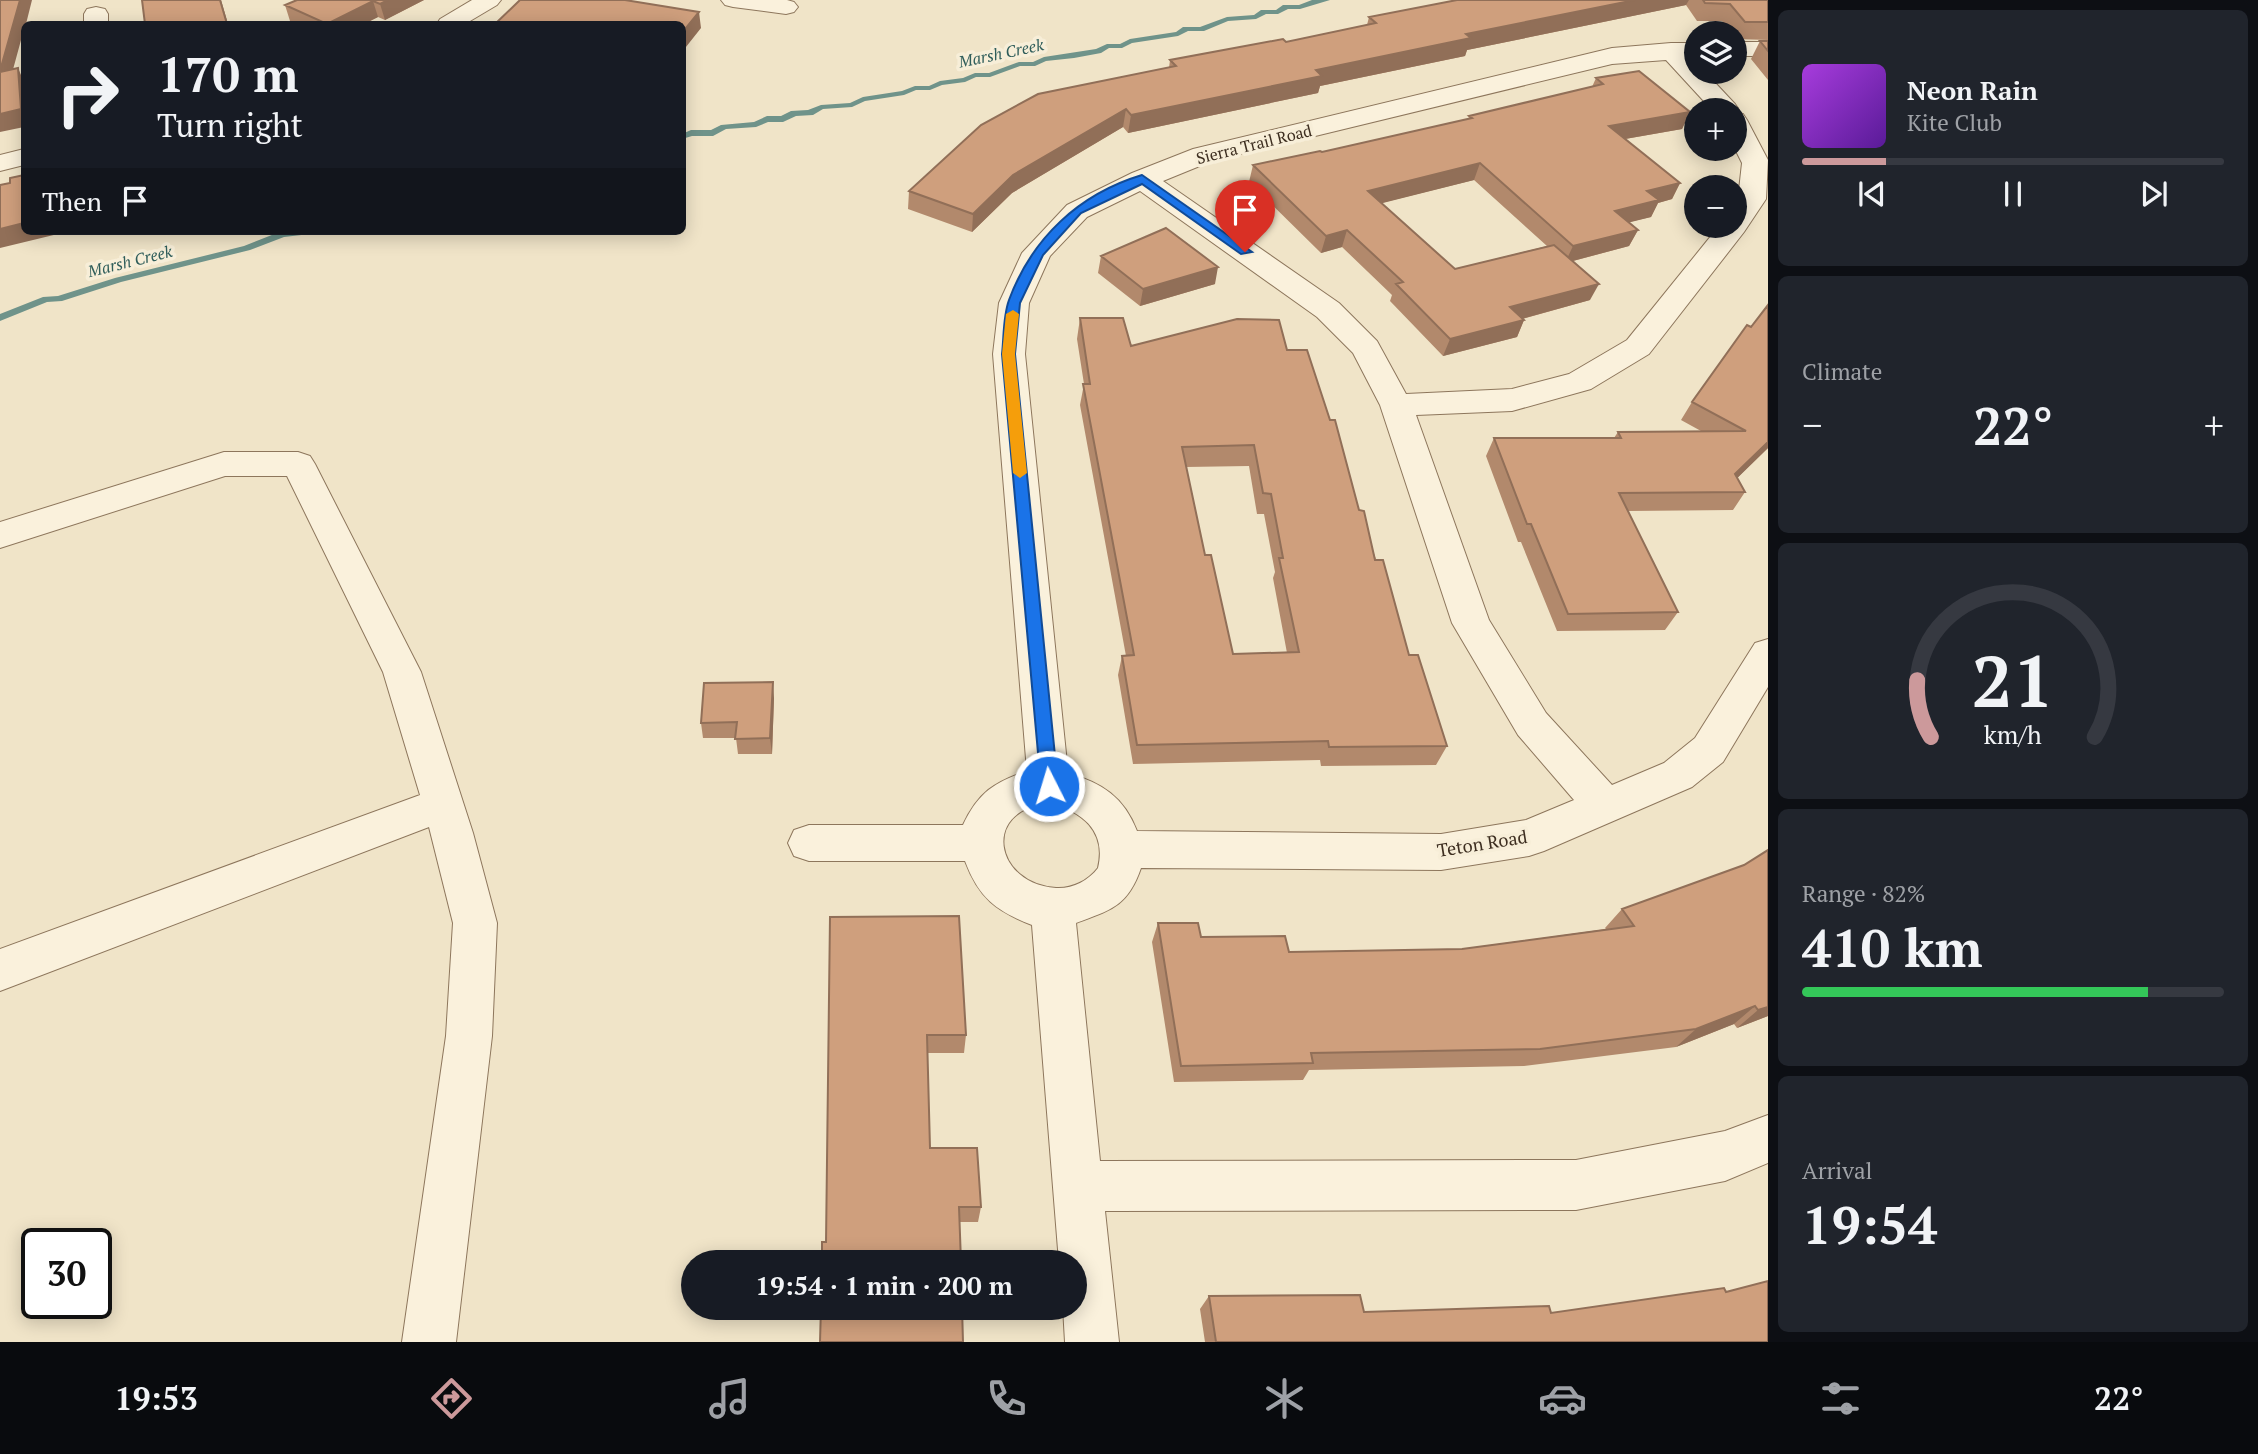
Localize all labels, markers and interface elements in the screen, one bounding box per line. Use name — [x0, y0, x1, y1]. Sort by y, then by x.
map controls — [1684, 21, 1747, 238]
button: layers — [1684, 21, 1747, 84]
water label: Marsh Creek — [956, 33, 1046, 73]
text: 170 m — [157, 41, 299, 106]
icon: right — [42, 49, 133, 140]
text: Neon Rain — [1907, 73, 2038, 107]
button: + — [1684, 98, 1747, 161]
text: Turn right — [157, 104, 303, 146]
text: Kite Club — [1907, 107, 2002, 138]
street label: Sierra Trail Road — [1194, 119, 1314, 169]
button: − — [1684, 175, 1747, 238]
icon: previous — [1853, 175, 1891, 213]
icon: pause — [1994, 175, 2032, 213]
icon: next — [2135, 175, 2173, 213]
pin — [1215, 180, 1275, 252]
icon: arrive — [116, 182, 154, 220]
text: Then — [42, 184, 102, 218]
icon: arrive — [1226, 191, 1264, 229]
water label: Marsh Creek — [85, 240, 175, 282]
text: Climate — [1802, 356, 1882, 387]
text: 22° — [1973, 391, 2053, 460]
text: − — [1802, 400, 1822, 450]
text: + — [2204, 400, 2224, 450]
text: 21 — [1972, 631, 2054, 728]
text: km/h — [1984, 718, 2042, 751]
position arrow — [1012, 749, 1086, 823]
street label: Teton Road — [1435, 824, 1529, 862]
text: Range · 82% — [1802, 878, 1925, 909]
text: 410 km — [1802, 913, 1983, 982]
text: Arrival — [1802, 1155, 1873, 1186]
text: 19:54 — [1802, 1190, 1937, 1259]
speed limit sign: 30 — [21, 1228, 112, 1319]
text: 19:54 · 1 min · 200 m — [755, 1268, 1013, 1302]
icon: directions — [427, 1374, 476, 1423]
icon: music — [705, 1374, 754, 1423]
icon: phone — [982, 1374, 1031, 1423]
icon: climate — [1260, 1374, 1309, 1423]
icon: car — [1538, 1374, 1587, 1423]
icon: filters — [1816, 1374, 1865, 1423]
text: 19:53 — [114, 1377, 198, 1419]
text: 22° — [2094, 1377, 2143, 1419]

